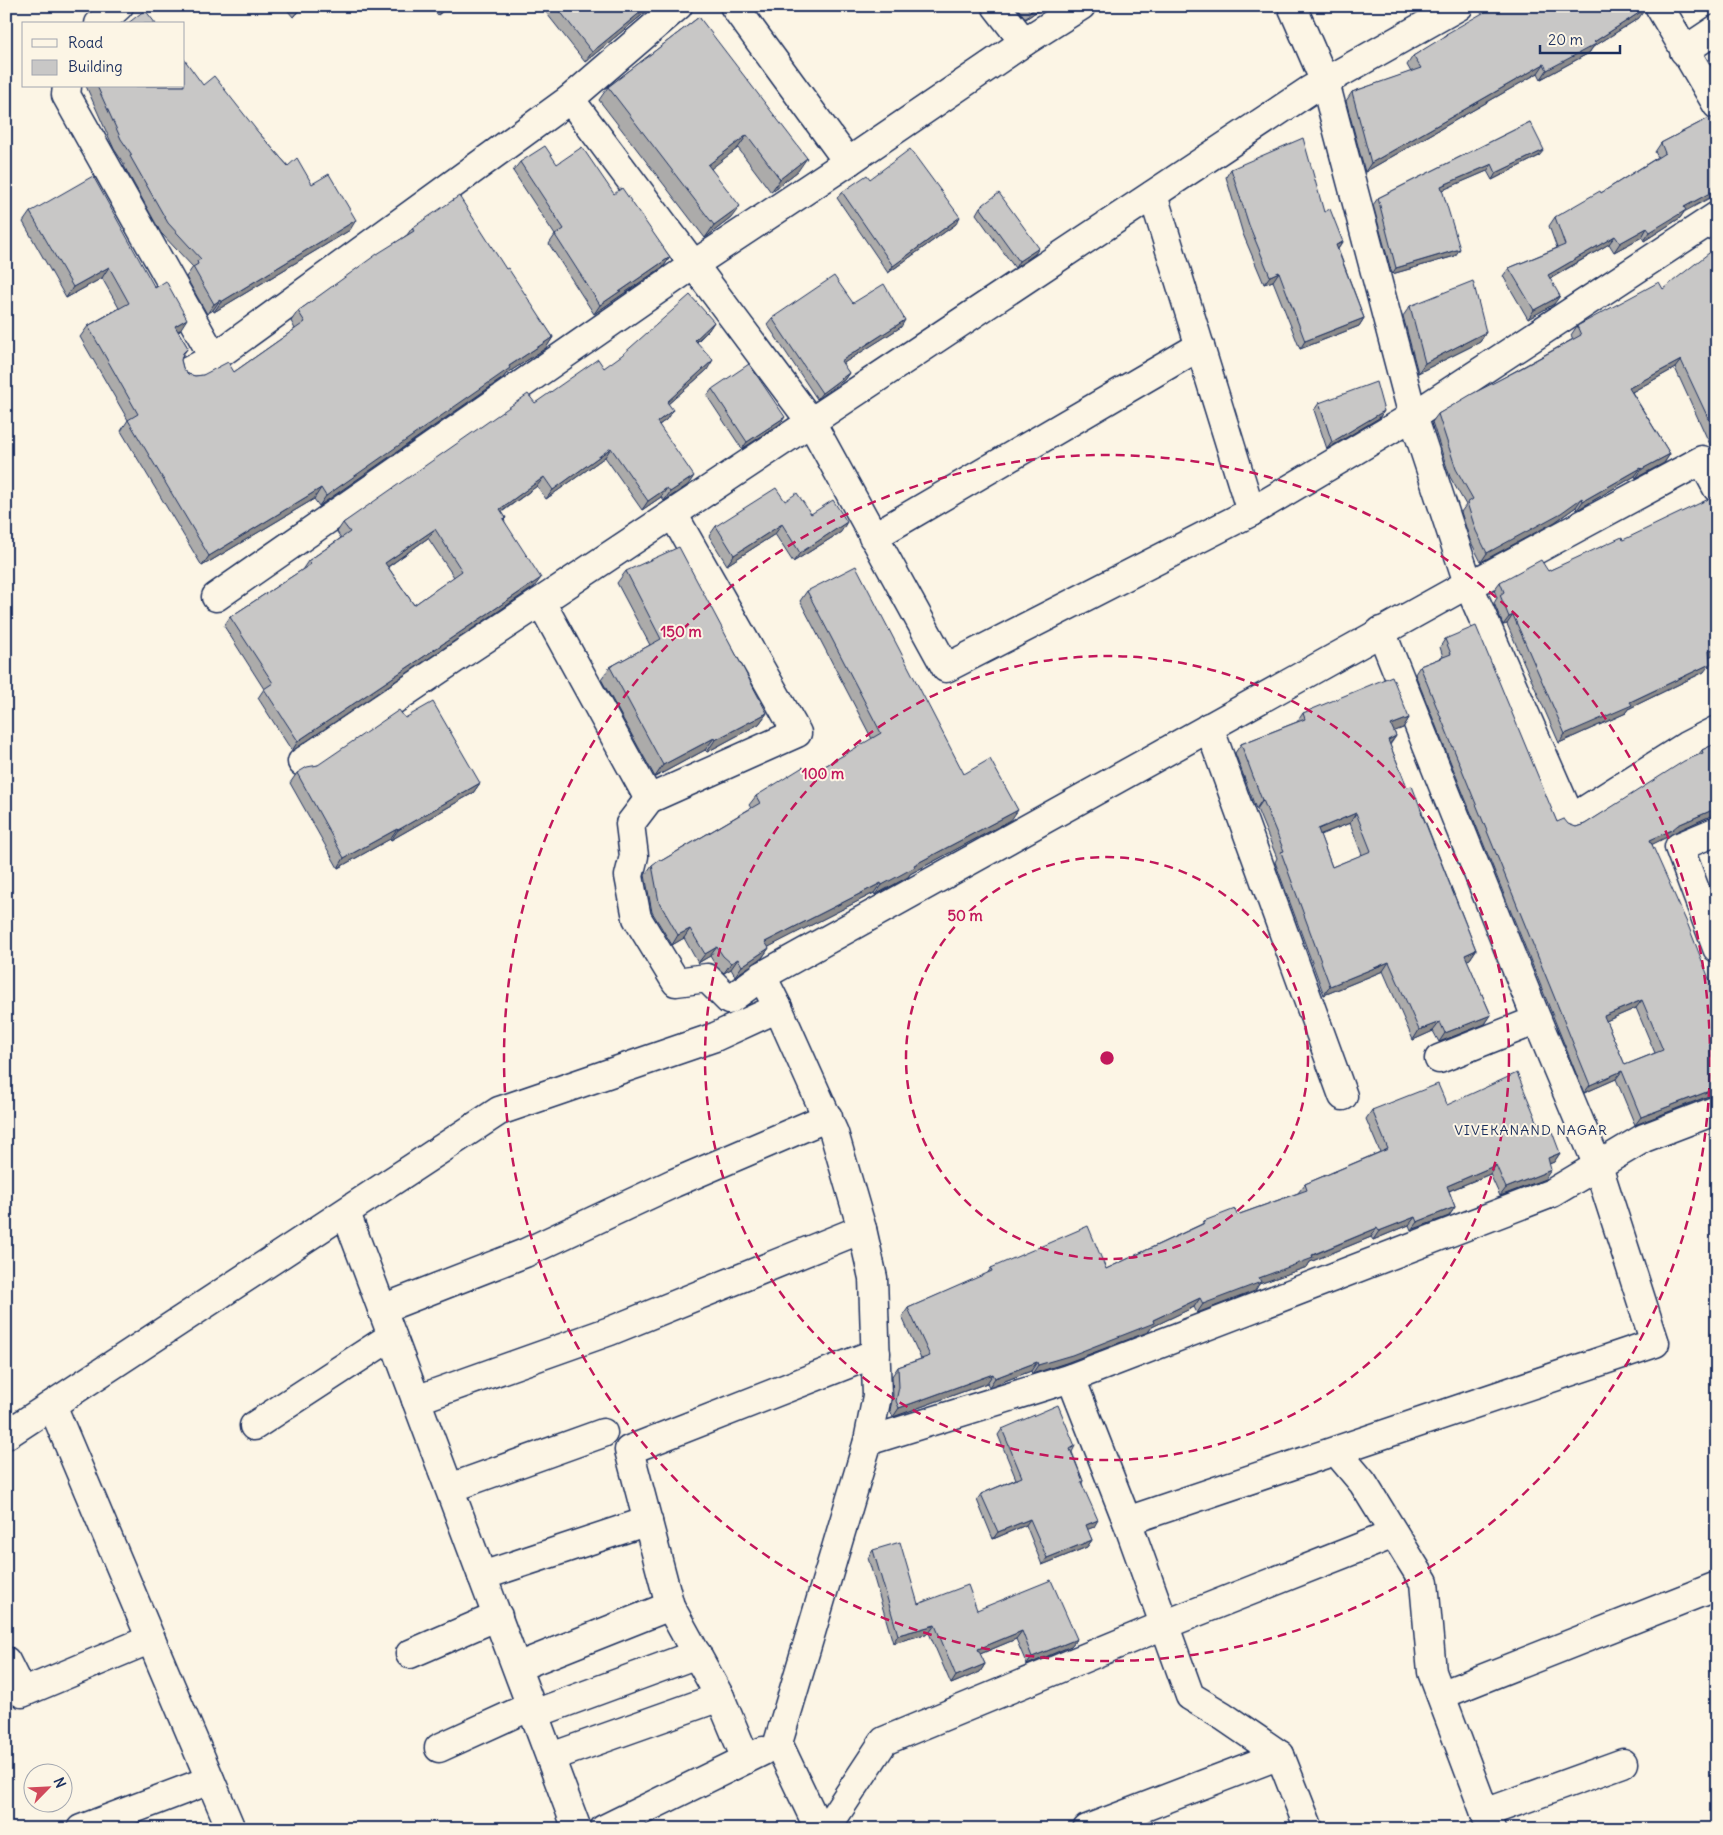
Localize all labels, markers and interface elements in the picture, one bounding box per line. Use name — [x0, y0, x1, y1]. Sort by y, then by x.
legend — [22, 22, 185, 88]
scale bar — [1540, 22, 1620, 54]
text: 20 m — [1548, 30, 1583, 49]
text: Road — [68, 33, 103, 52]
text: Building — [68, 57, 123, 76]
text: 150 m — [660, 622, 702, 641]
text: 100 m — [802, 764, 844, 783]
text: 50 m — [947, 906, 983, 925]
centre of rings — [1098, 1049, 1116, 1067]
district label: VIVEKANAND NAGAR — [1454, 1121, 1608, 1139]
north arrow — [22, 1762, 72, 1812]
text: N — [50, 1775, 70, 1791]

